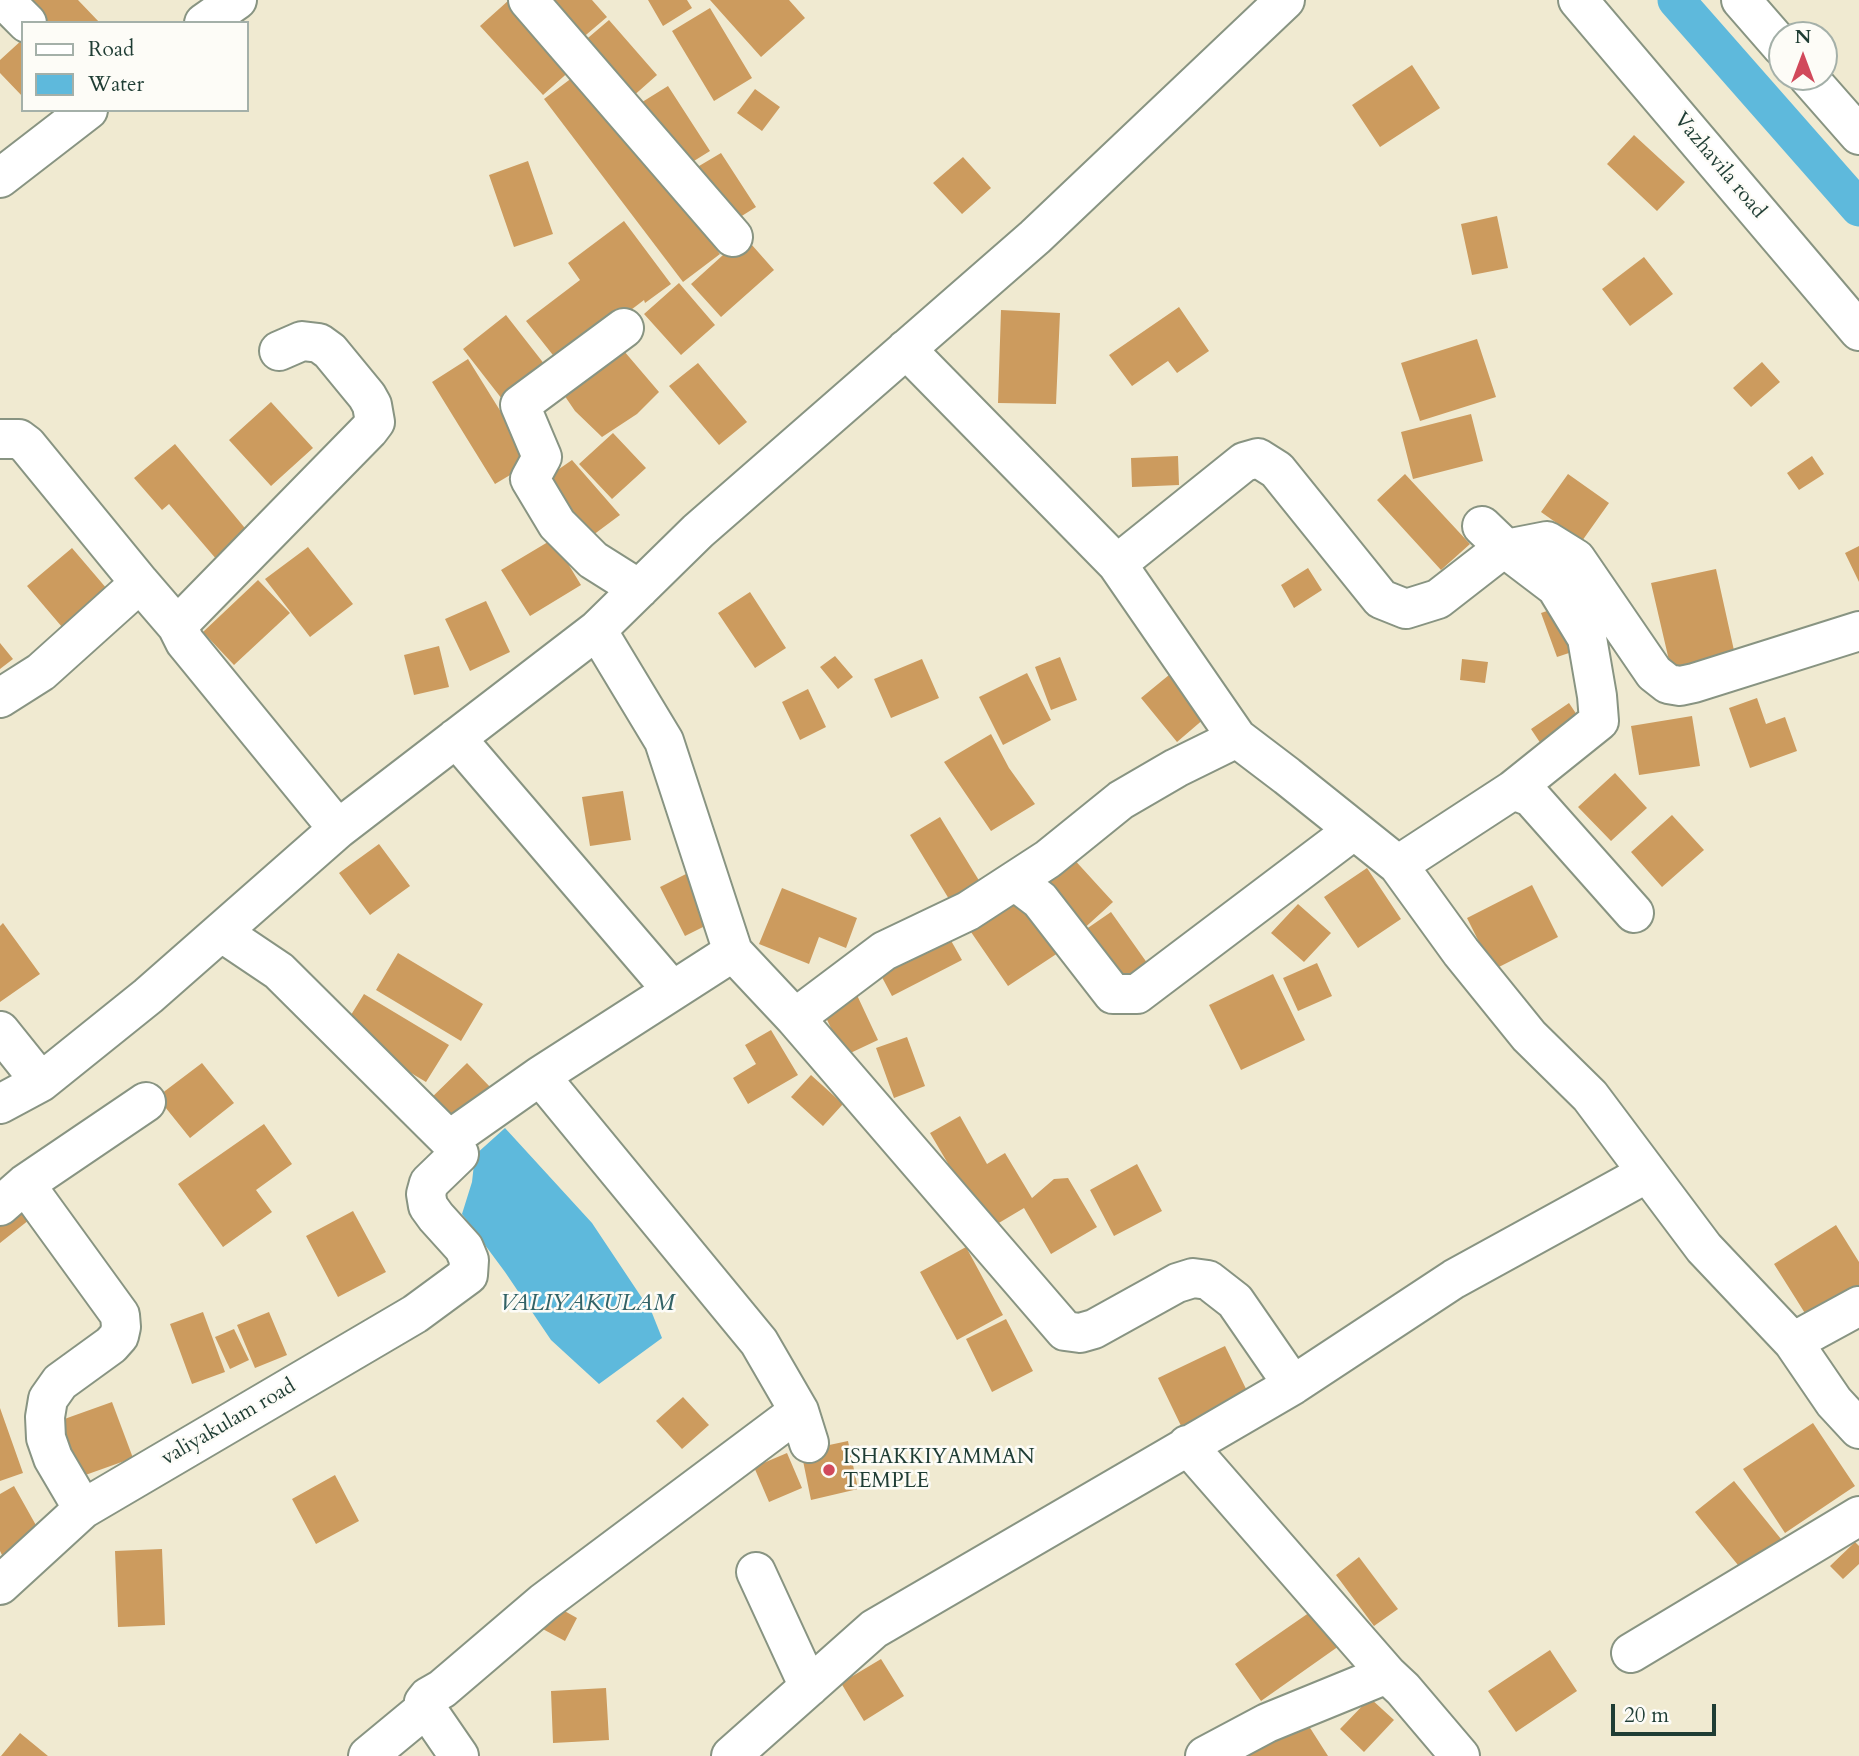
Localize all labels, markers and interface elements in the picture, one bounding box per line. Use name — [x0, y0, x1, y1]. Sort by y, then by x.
legend — [21, 21, 248, 112]
north arrow — [1768, 21, 1838, 91]
text: N — [1795, 24, 1811, 50]
text: Road — [88, 35, 134, 64]
text: Water — [88, 70, 144, 99]
street label: Vazhavila road — [1667, 108, 1771, 224]
water label: VALIYAKULAM — [500, 1291, 674, 1319]
street label: valiyakulam road — [157, 1374, 301, 1472]
place label: ISHAKKIYAMMAN TEMPLE — [843, 1445, 1035, 1495]
marker: ISHAKKIYAMMAN TEMPLE — [821, 1462, 837, 1478]
scale bar — [1614, 1690, 1719, 1734]
text: 20 m — [1624, 1701, 1669, 1730]

